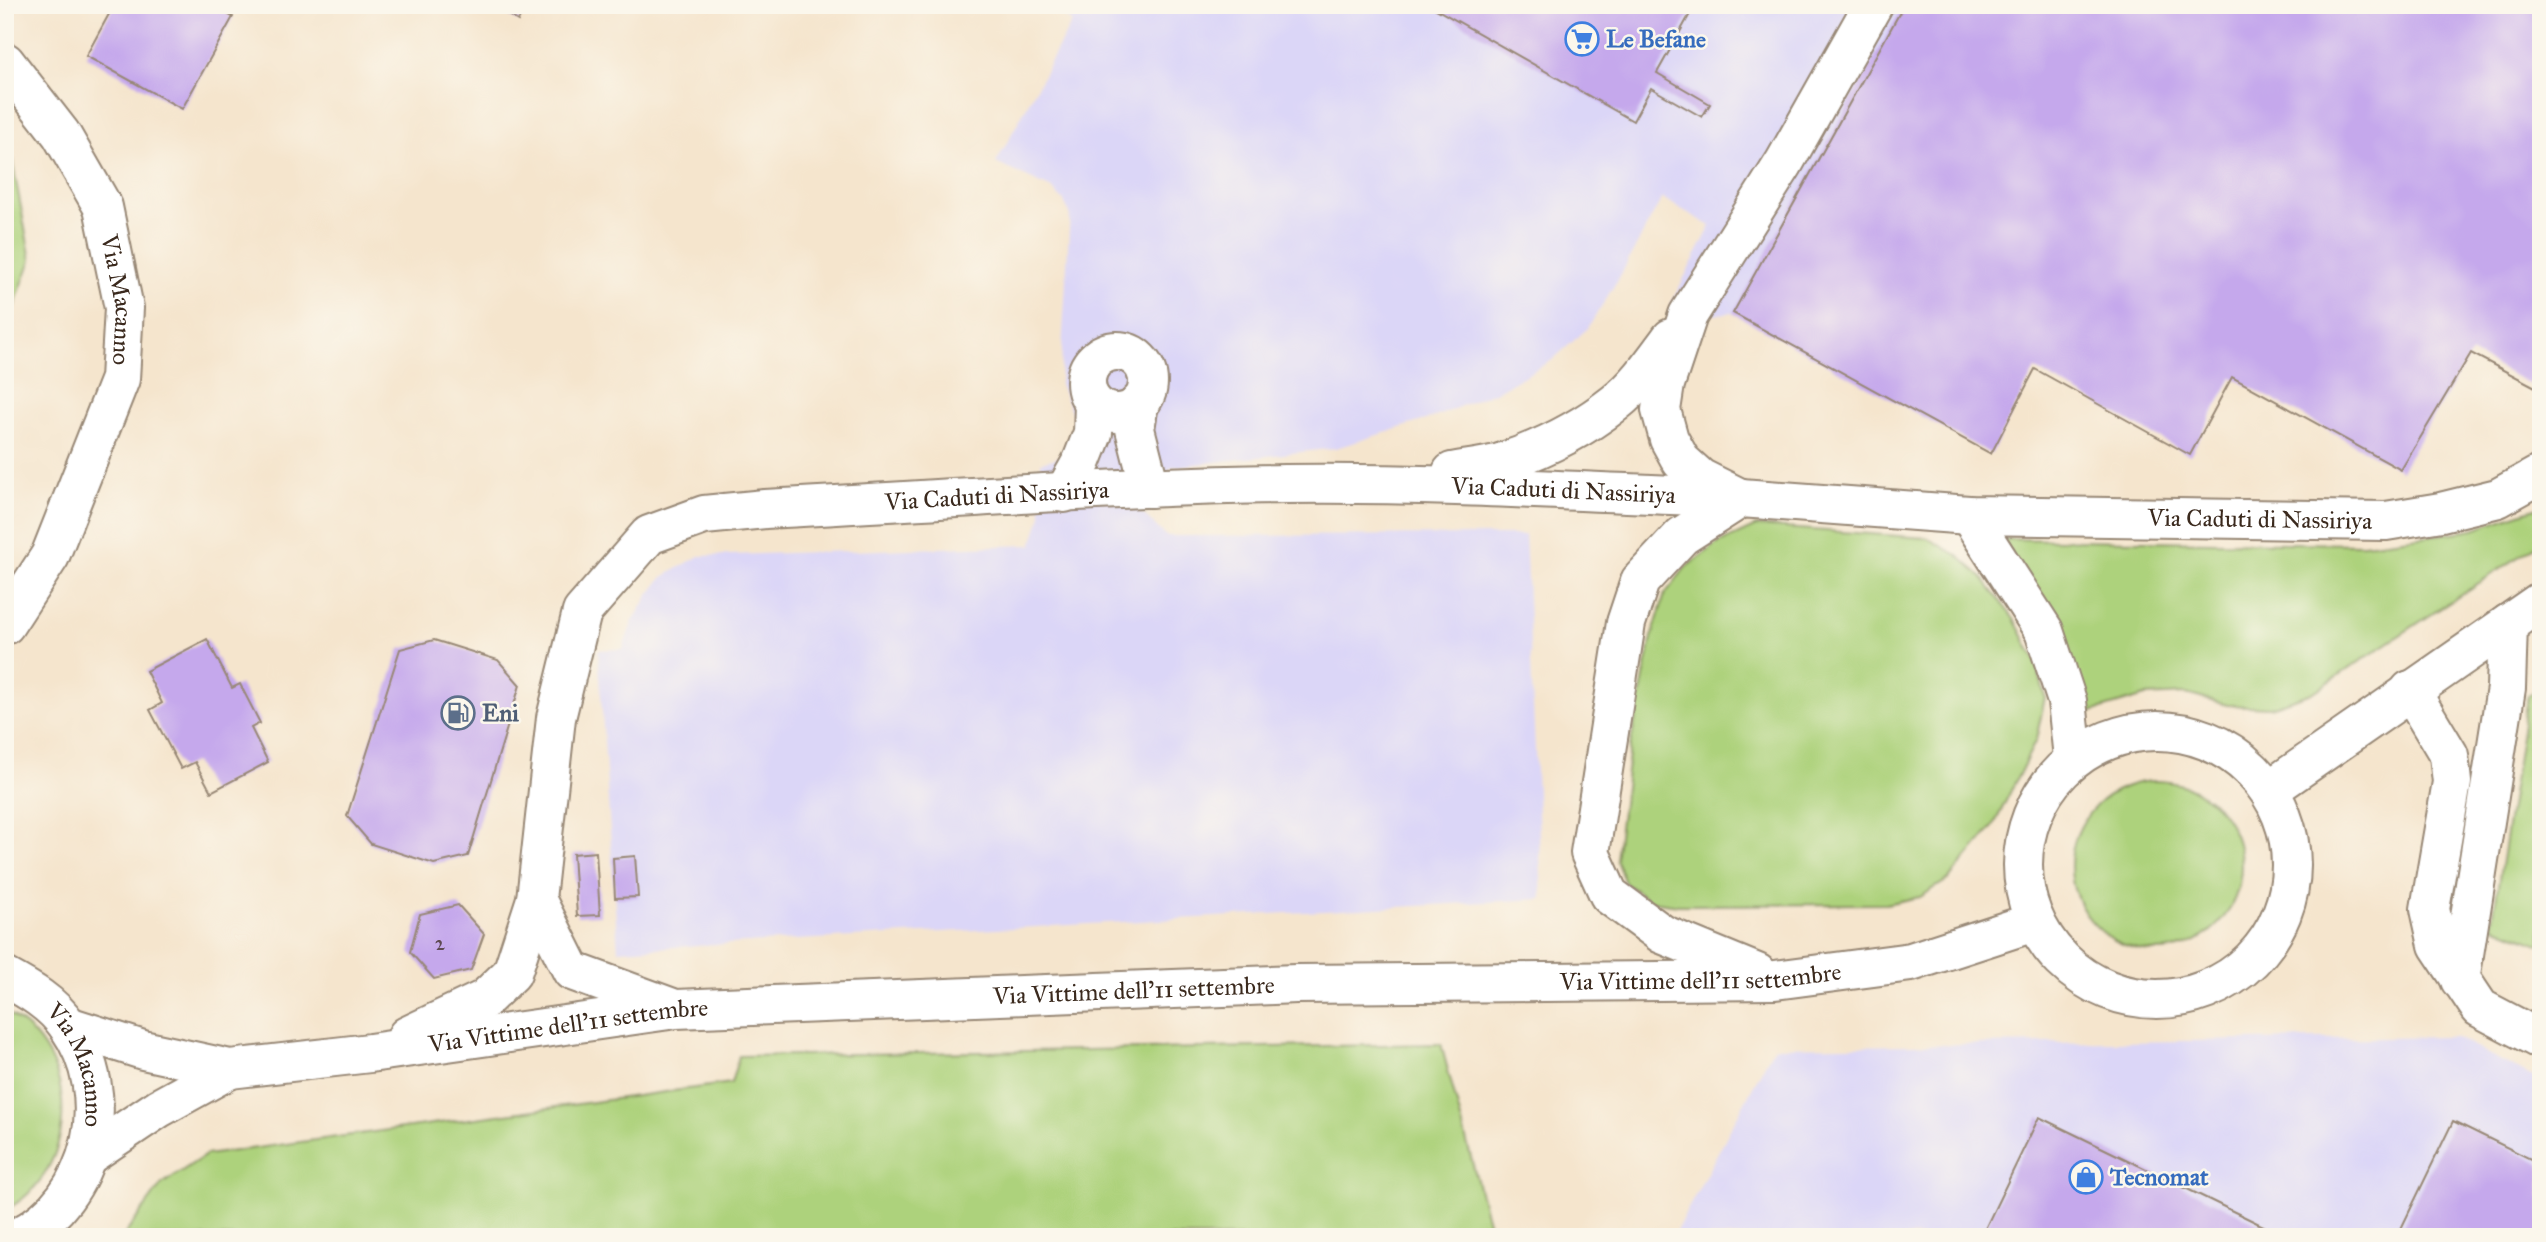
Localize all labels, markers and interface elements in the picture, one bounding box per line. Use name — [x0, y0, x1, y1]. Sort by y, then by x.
supermarket icon: Le Befane — [1563, 20, 1601, 58]
place label: Le Befane — [1606, 24, 1706, 54]
street label: Via Macanno — [94, 231, 139, 366]
street label: Via Caduti di Nassiriya — [1450, 471, 1677, 510]
street label: Via Caduti di Nassiriya — [883, 474, 1111, 517]
street label: Via Caduti di Nassiriya — [2146, 503, 2373, 536]
fuel station icon: Eni — [439, 694, 477, 732]
place label: Eni — [482, 698, 519, 728]
house number: 2 — [435, 930, 446, 956]
street label: Via Vittime dell'11 settembre — [1558, 956, 1843, 997]
street label: Via Vittime dell'11 settembre — [991, 970, 1275, 1011]
street label: Via Vittime dell'11 settembre — [426, 993, 709, 1060]
street label: Via Macanno — [40, 996, 109, 1128]
shop icon: Tecnomat — [2067, 1158, 2105, 1196]
place label: Tecnomat — [2109, 1162, 2209, 1192]

